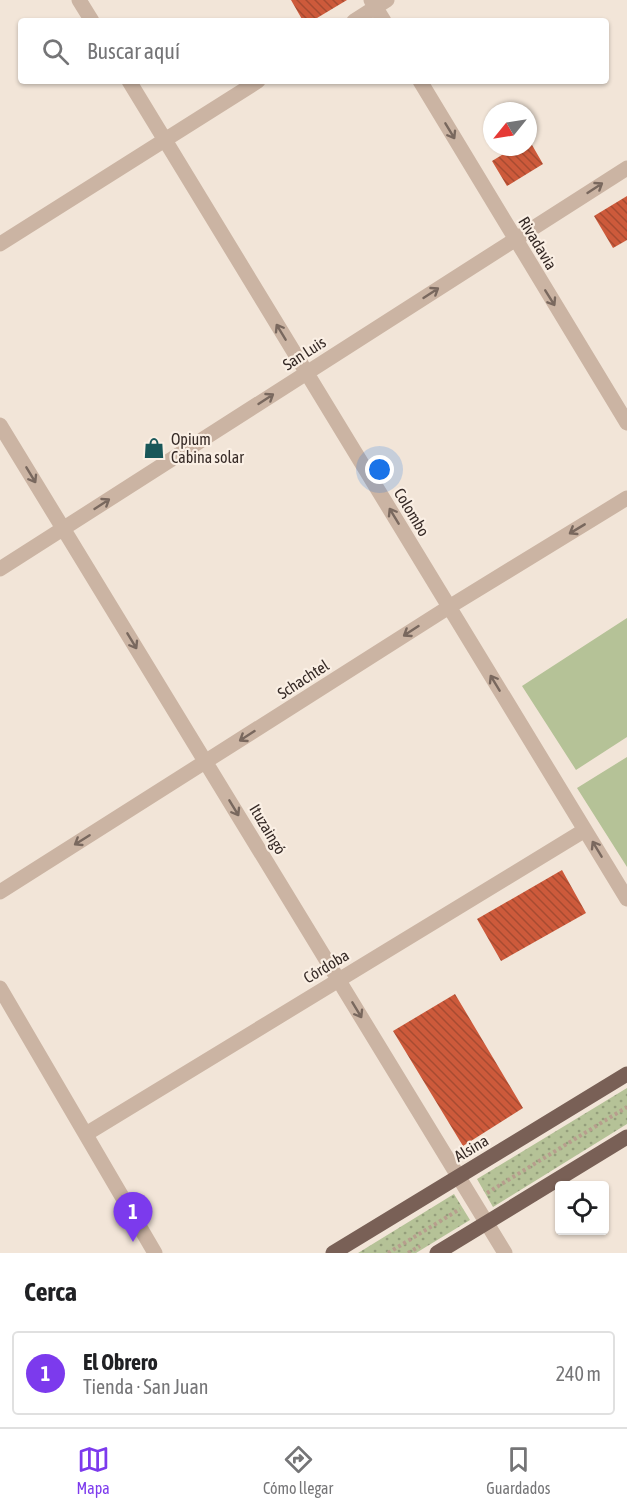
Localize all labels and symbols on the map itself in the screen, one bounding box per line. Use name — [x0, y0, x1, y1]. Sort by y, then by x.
north arrow — [483, 102, 537, 156]
one-way arrow — [444, 122, 456, 139]
one-way arrow — [586, 182, 603, 194]
street label: Rivadavia — [515, 213, 561, 273]
one-way arrow — [422, 287, 439, 300]
one-way arrow — [545, 289, 557, 306]
one-way arrow — [275, 324, 287, 341]
street label: San Luis — [279, 332, 329, 373]
one-way arrow — [258, 392, 275, 405]
place label: Opium Cabina solar — [171, 430, 244, 466]
shop icon: Opium Cabina solar — [142, 436, 166, 460]
your location — [365, 455, 394, 484]
one-way arrow — [25, 466, 37, 483]
street label: Colombo — [391, 485, 433, 539]
one-way arrow — [93, 497, 110, 509]
one-way arrow — [387, 508, 399, 525]
one-way arrow — [569, 523, 586, 535]
one-way arrow — [403, 626, 420, 638]
one-way arrow — [127, 632, 139, 649]
street label: Schachtel — [274, 655, 333, 702]
one-way arrow — [489, 675, 501, 692]
one-way arrow — [239, 731, 256, 743]
one-way arrow — [228, 799, 240, 816]
street label: Ituzaingó — [245, 801, 290, 858]
one-way arrow — [74, 835, 91, 847]
one-way arrow — [590, 841, 602, 858]
street label: Córdoba — [300, 946, 352, 986]
one-way arrow — [352, 1001, 364, 1018]
street label: Alsina — [451, 1131, 491, 1165]
pin: 1 — [114, 1192, 152, 1242]

